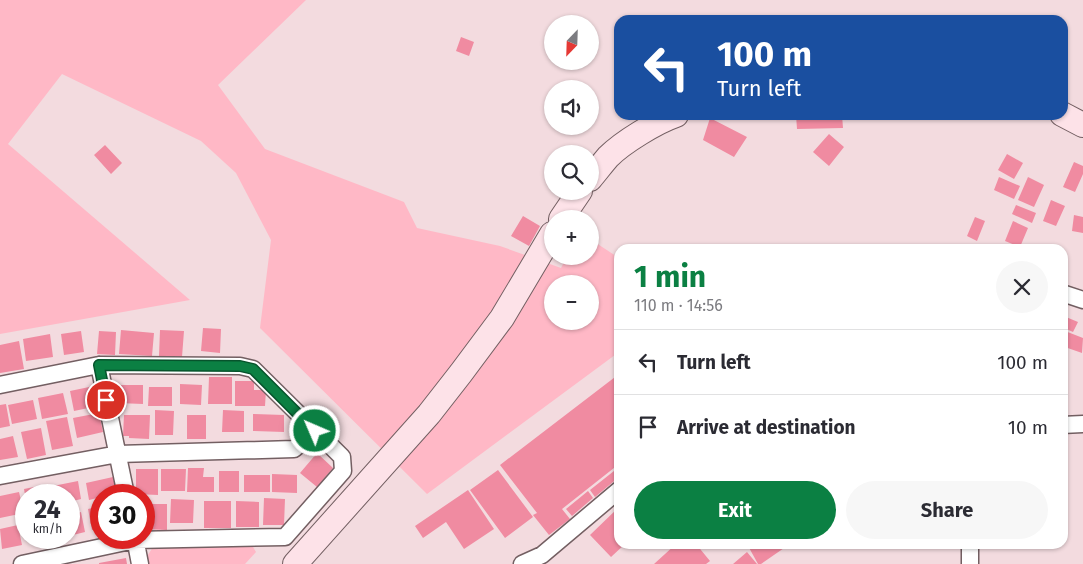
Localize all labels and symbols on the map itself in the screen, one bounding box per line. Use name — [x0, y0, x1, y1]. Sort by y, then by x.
north arrow — [544, 15, 599, 70]
pin — [85, 379, 127, 421]
position arrow — [288, 404, 340, 456]
speed limit sign: 30 — [90, 484, 155, 549]

